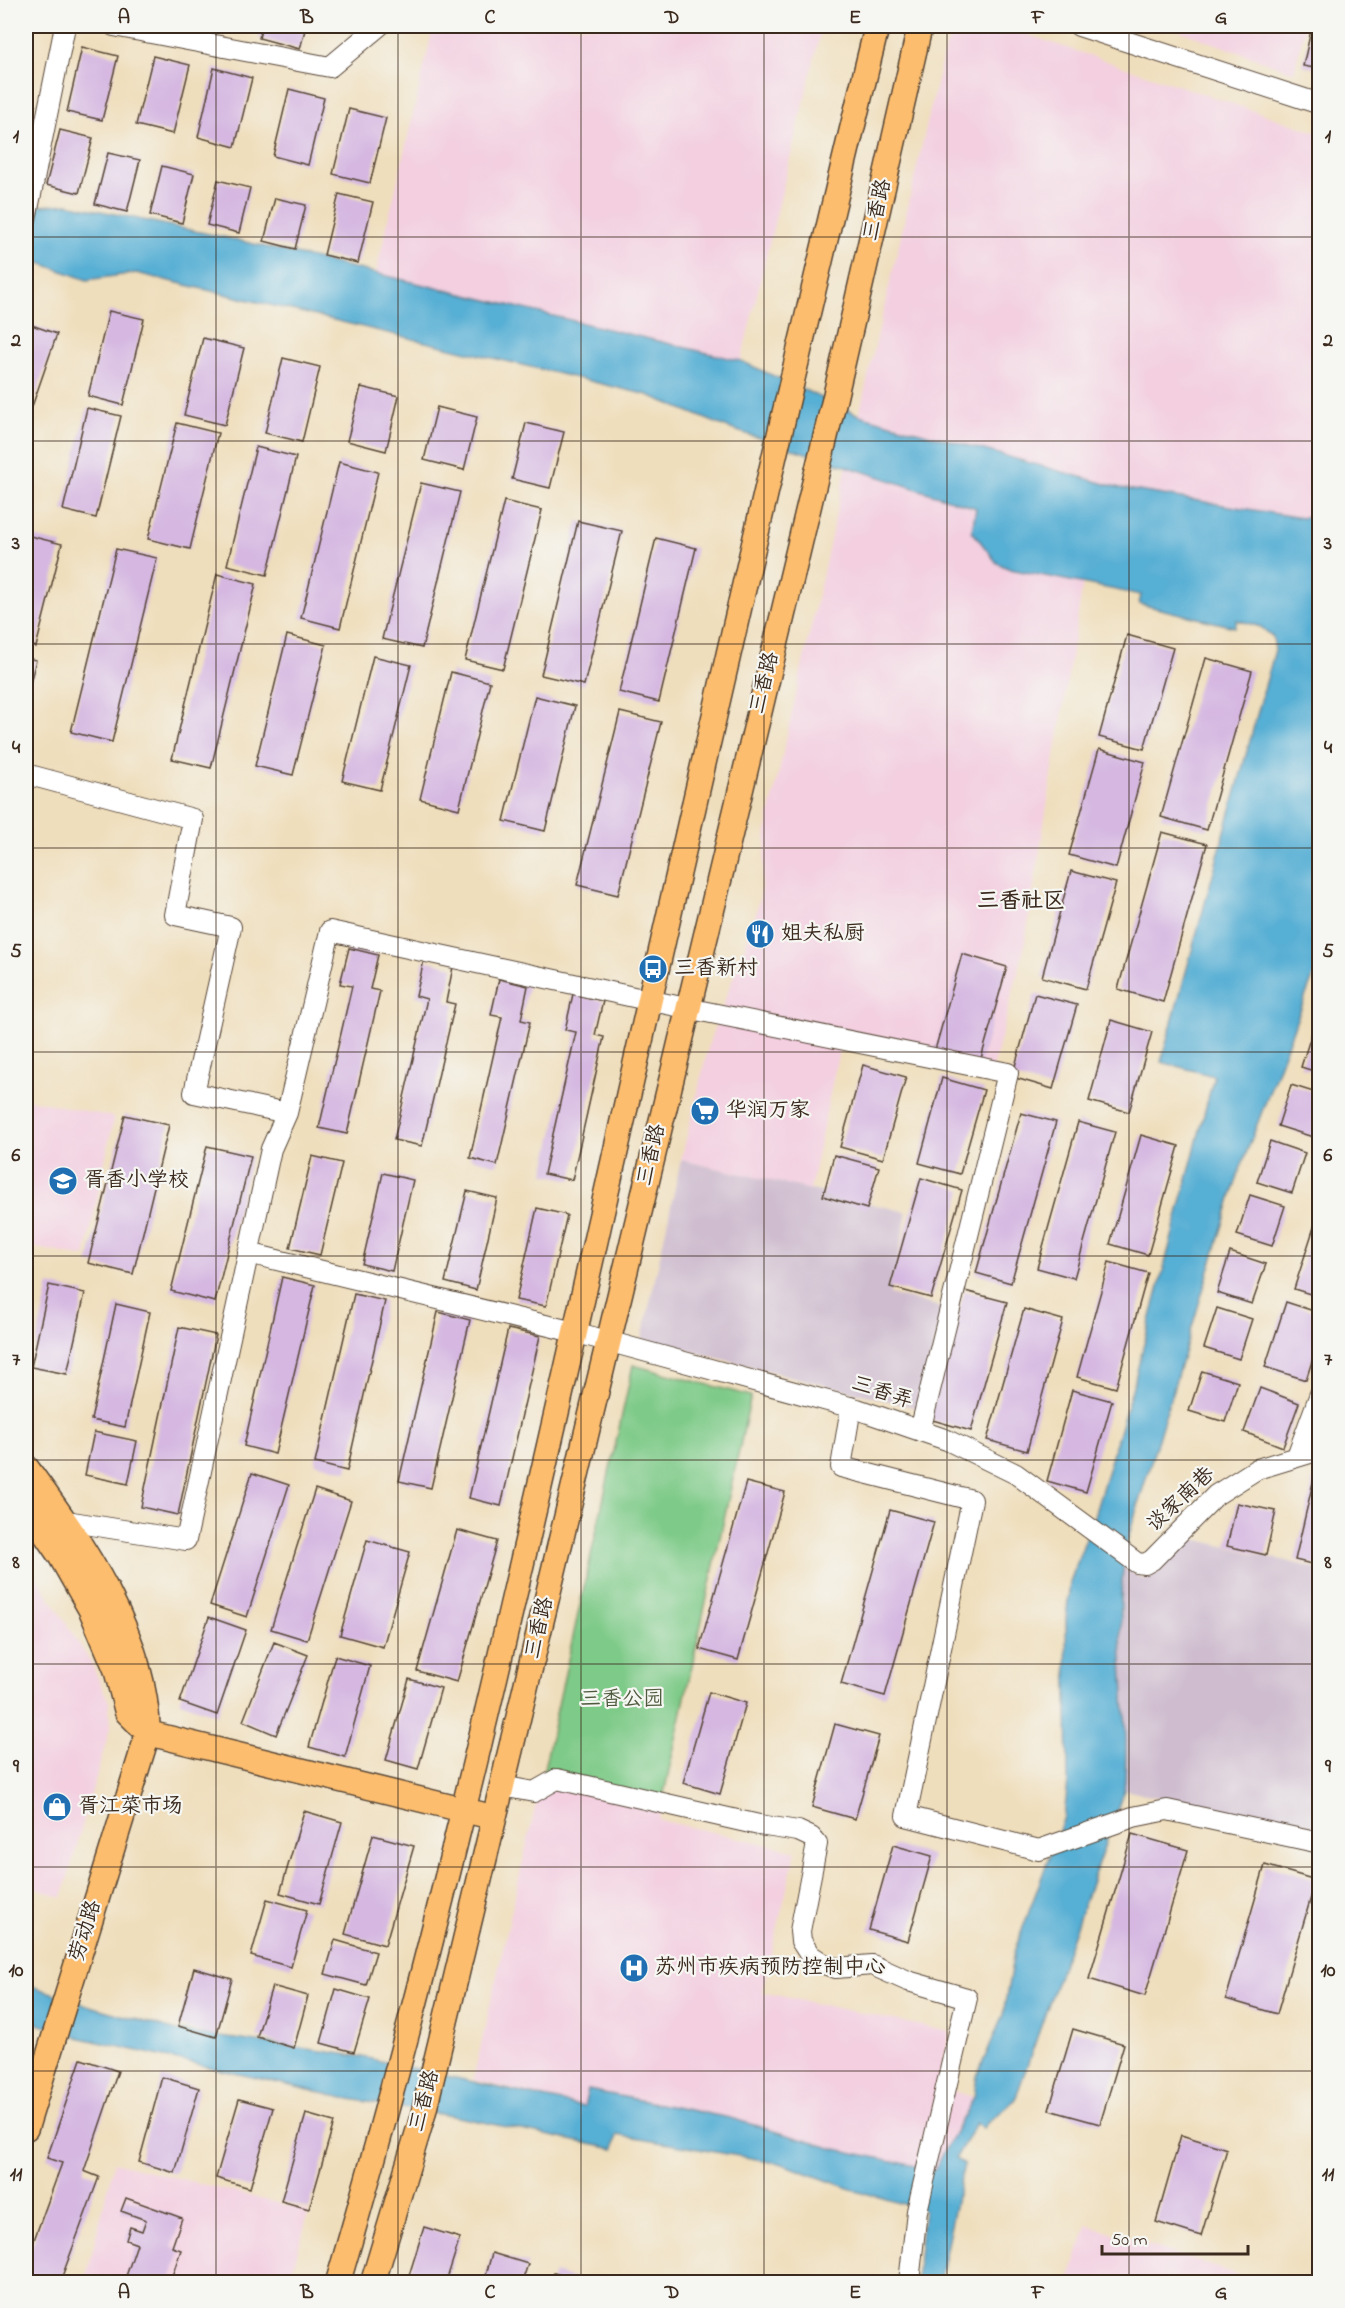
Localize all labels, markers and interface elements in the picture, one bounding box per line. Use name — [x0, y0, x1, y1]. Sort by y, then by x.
text: A — [118, 4, 130, 33]
text: B — [299, 4, 314, 33]
text: C — [485, 4, 496, 33]
text: D — [664, 4, 679, 33]
text: E — [849, 4, 861, 33]
text: F — [1031, 4, 1045, 33]
text: G — [1215, 4, 1228, 33]
text: 1 — [13, 123, 20, 152]
text: 1 — [1325, 123, 1332, 152]
street label: 三香路 — [856, 176, 900, 244]
text: 2 — [10, 327, 21, 356]
text: 2 — [1322, 327, 1333, 356]
text: 3 — [11, 530, 20, 559]
text: 3 — [1323, 530, 1332, 559]
street label: 三香路 — [743, 649, 787, 717]
text: 4 — [12, 734, 21, 763]
text: 4 — [1324, 734, 1333, 763]
district label: 三香社区 — [977, 886, 1065, 918]
restaurant icon: 姐夫私厨 — [744, 918, 776, 950]
place label: 姐夫私厨 — [781, 919, 865, 949]
text: 5 — [10, 938, 22, 967]
text: 5 — [1322, 938, 1334, 967]
bus stop icon: 三香新村 — [637, 953, 669, 985]
place label: 三香新村 — [674, 954, 758, 984]
supermarket icon: 华润万家 — [689, 1095, 721, 1127]
place label: 华润万家 — [726, 1096, 810, 1126]
street label: 三香路 — [630, 1121, 674, 1189]
text: 6 — [12, 1142, 21, 1171]
text: 6 — [1324, 1142, 1333, 1171]
school or university icon: 胥香小学校 — [47, 1165, 79, 1197]
place label: 胥香小学校 — [84, 1166, 189, 1196]
text: 7 — [12, 1346, 21, 1375]
text: 7 — [1324, 1346, 1333, 1375]
street label: 三香弄 — [847, 1369, 917, 1417]
street label: 谈家南巷 — [1140, 1460, 1222, 1540]
text: 8 — [11, 1549, 20, 1578]
text: 8 — [1323, 1549, 1332, 1578]
street label: 三香路 — [518, 1594, 562, 1662]
park label: 三香公园 — [580, 1685, 664, 1715]
text: 9 — [12, 1753, 20, 1782]
text: 9 — [1324, 1753, 1332, 1782]
shop icon: 胥江菜市场 — [41, 1791, 73, 1823]
place label: 胥江菜市场 — [78, 1792, 183, 1822]
street label: 劳动路 — [62, 1896, 110, 1966]
hospital icon: 苏州市疾病预防控制中心 — [618, 1952, 650, 1984]
place label: 苏州市疾病预防控制中心 — [655, 1953, 886, 1983]
text: 10 — [9, 1957, 24, 1986]
text: 10 — [1321, 1957, 1336, 1986]
street label: 三香路 — [402, 2067, 448, 2135]
text: 11 — [10, 2161, 23, 2190]
text: 11 — [1322, 2161, 1335, 2190]
scale bar — [1102, 2218, 1248, 2256]
text: 50 m — [1111, 2228, 1148, 2254]
text: A — [118, 2279, 130, 2308]
text: B — [299, 2279, 314, 2308]
text: C — [485, 2279, 496, 2308]
text: D — [664, 2279, 679, 2308]
text: E — [849, 2279, 861, 2308]
text: F — [1031, 2279, 1045, 2308]
text: G — [1215, 2279, 1228, 2308]

